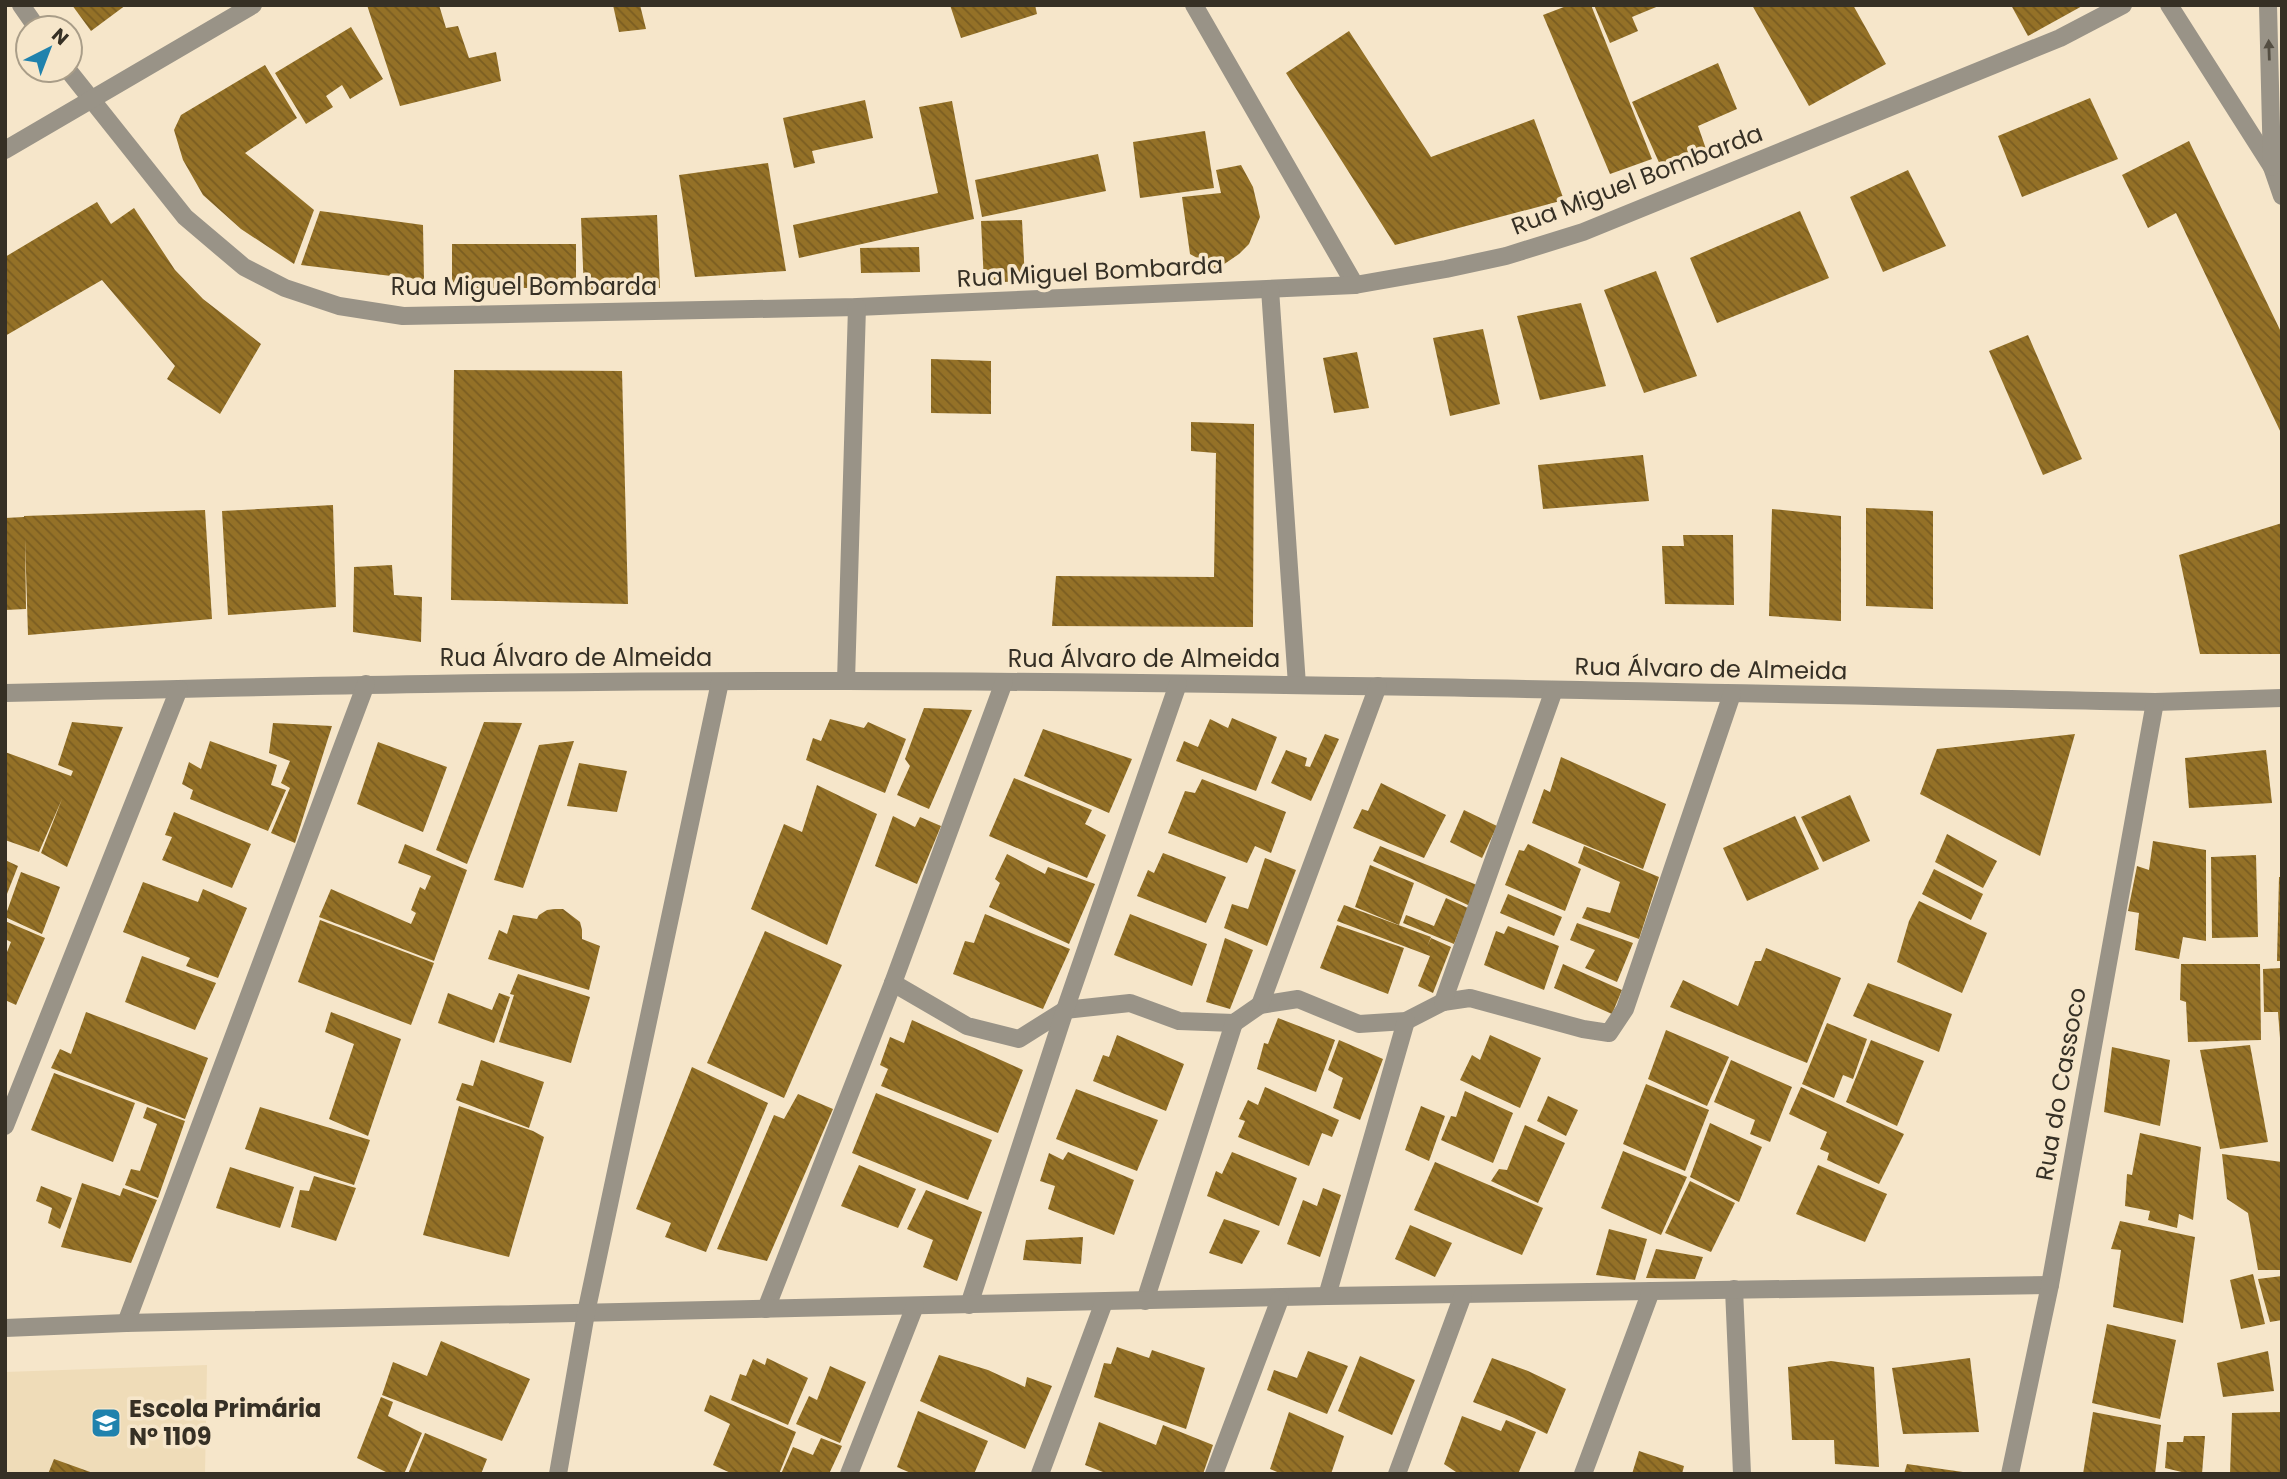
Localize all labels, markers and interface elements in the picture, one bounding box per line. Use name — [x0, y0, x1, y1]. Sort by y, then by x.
north arrow — [14, 14, 84, 84]
text: N — [46, 22, 74, 52]
one-way arrow — [2263, 38, 2275, 60]
street label: Rua Miguel Bombarda — [1506, 116, 1767, 243]
street label: Rua Miguel Bombarda — [956, 248, 1224, 295]
street label: Rua Miguel Bombarda — [391, 270, 657, 303]
street label: Rua Álvaro de Almeida — [440, 641, 712, 674]
street label: Rua Álvaro de Almeida — [1008, 642, 1280, 675]
street label: Rua Álvaro de Almeida — [1574, 650, 1848, 687]
street label: Rua do Cassoco — [2027, 985, 2094, 1183]
place label: Escola Primária Nº 1109 — [129, 1392, 321, 1453]
school or university icon: Escola Primária Nº 1109 — [89, 1406, 123, 1440]

